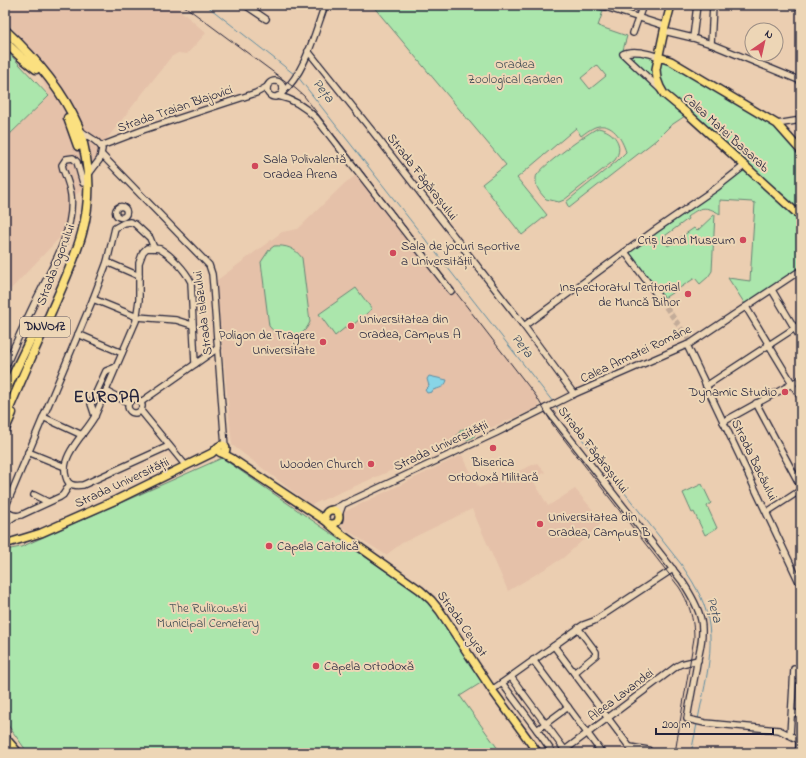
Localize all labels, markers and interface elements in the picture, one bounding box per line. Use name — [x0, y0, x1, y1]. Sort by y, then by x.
north arrow — [744, 22, 784, 62]
text: N — [761, 26, 777, 43]
park label: Oradea Zoological Garden — [468, 55, 562, 90]
water label: Peța — [307, 74, 339, 108]
street label: Strada Traian Blajovici — [115, 80, 235, 138]
street label: Calea Matei Basarab — [679, 89, 773, 177]
street label: Strada Făgărașului — [381, 129, 462, 225]
place label: Sala Polivalentă Oradea Arena — [263, 150, 346, 184]
marker: Sala Polivalentă Oradea Arena — [250, 161, 260, 171]
street label: Strada Ogorului — [32, 222, 81, 309]
place label: Criș Land Museum — [638, 231, 735, 250]
marker: Criș Land Museum — [738, 235, 748, 245]
place label: Sala de jocuri sportive a Universității — [401, 237, 520, 271]
marker: Sala de jocuri sportive a Universității — [388, 248, 398, 258]
street label: Strada Islazului — [188, 270, 218, 356]
place label: Inspectoratul Teritorial de Muncă Bihor — [560, 278, 681, 312]
marker: Inspectoratul Teritorial de Muncă Bihor — [683, 289, 693, 299]
place label: Universitatea din Oradea, Campus A — [359, 310, 461, 344]
road number: DNVO1Z — [20, 317, 70, 337]
street label: Calea Armatei Române — [577, 320, 695, 388]
marker: Universitatea din Oradea, Campus A — [346, 321, 356, 331]
place label: Poligon de Tragere Universitate — [219, 326, 315, 360]
water label: Peța — [506, 329, 538, 363]
marker: Poligon de Tragere Universitate — [318, 337, 328, 347]
place label: Dynamic Studio — [688, 383, 777, 403]
district label: EUROPA — [73, 385, 141, 410]
marker: Dynamic Studio — [780, 387, 790, 397]
street label: Strada Făgărașului — [552, 402, 633, 498]
street label: Strada Universității — [391, 416, 491, 476]
street label: Strada Bacăului — [726, 416, 782, 504]
marker: Biserica Ortodoxă Militară — [488, 443, 498, 453]
street label: Strada Universității — [72, 453, 172, 513]
place label: Biserica Ortodoxă Militară — [448, 453, 539, 487]
place label: Wooden Church — [280, 455, 363, 474]
marker: Wooden Church — [366, 459, 376, 469]
place label: Universitatea din Oradea, Campus B — [548, 508, 651, 542]
marker: Universitatea din Oradea, Campus B — [535, 519, 545, 529]
place label: Capela Catolică — [277, 537, 359, 556]
marker: Capela Catolică — [264, 541, 274, 551]
street label: Strada Ceyrat — [431, 587, 492, 662]
water label: Peța — [700, 595, 728, 626]
park label: The Rulikowski Municipal Cemetery — [157, 599, 259, 634]
place label: Capela Ortodoxă — [324, 657, 414, 676]
marker: Capela Ortodoxă — [311, 661, 321, 671]
street label: Aleea Lavandei — [584, 664, 658, 726]
scale bar — [656, 710, 773, 736]
text: 200 m — [662, 716, 691, 734]

